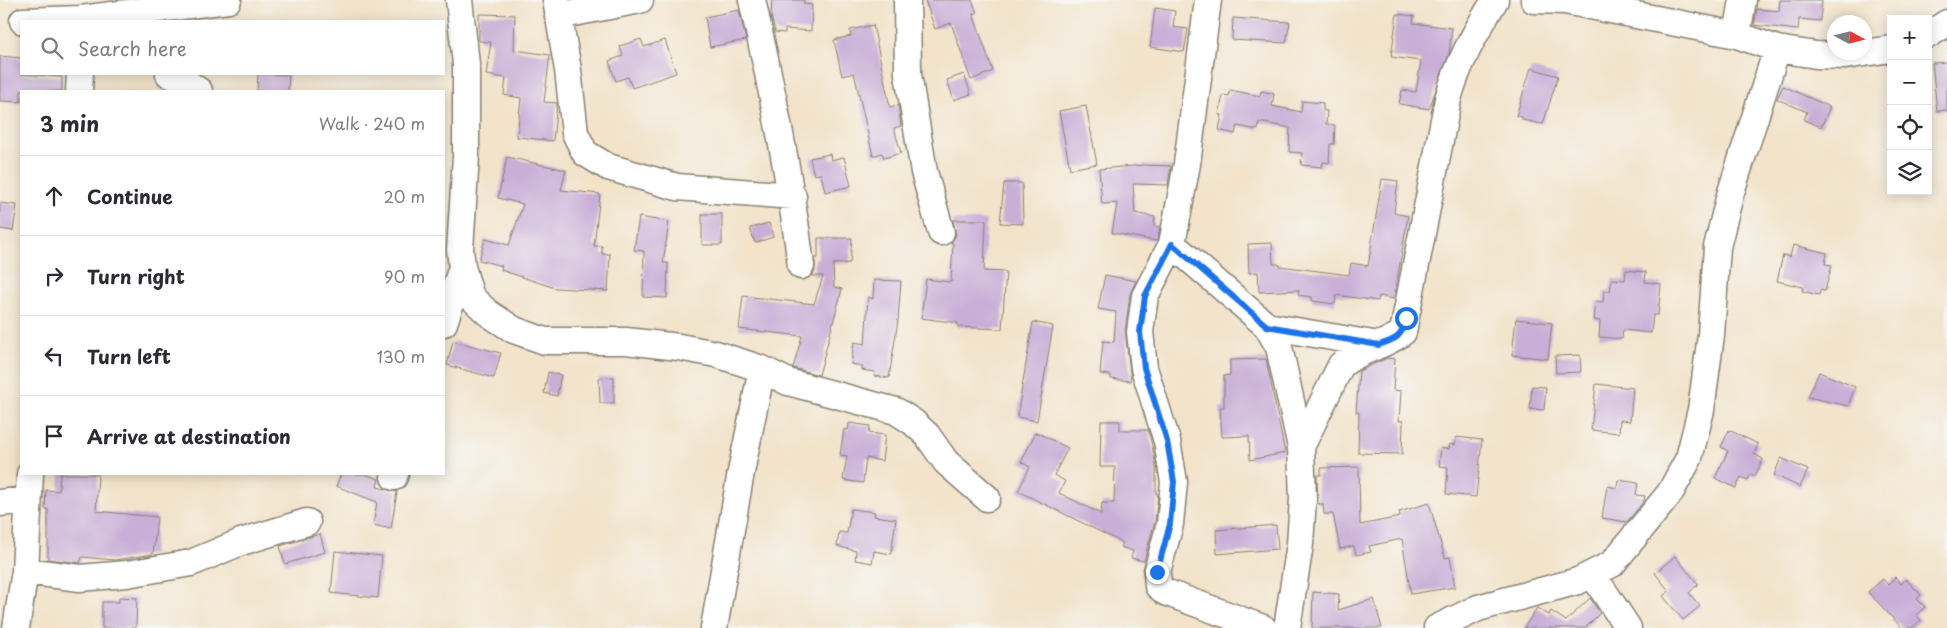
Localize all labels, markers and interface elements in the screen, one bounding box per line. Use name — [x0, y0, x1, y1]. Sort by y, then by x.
north arrow — [1827, 15, 1872, 60]
map controls — [1887, 15, 1932, 195]
button: + — [1887, 15, 1932, 60]
search box — [20, 20, 445, 75]
icon: search — [38, 34, 66, 62]
text: Search here — [78, 34, 187, 62]
button: − — [1887, 60, 1932, 105]
button: locate — [1887, 105, 1932, 150]
text: 3 min — [40, 107, 99, 139]
text: Walk · 240 m — [319, 111, 425, 135]
button: layers — [1887, 150, 1932, 195]
icon: ahead — [40, 182, 68, 210]
text: Continue — [87, 182, 173, 210]
text: 20 m — [384, 184, 425, 208]
icon: right — [40, 262, 68, 290]
text: Turn right — [87, 262, 185, 290]
text: 90 m — [384, 264, 425, 288]
route start — [1395, 307, 1418, 330]
icon: left — [40, 342, 68, 370]
text: Turn left — [87, 342, 171, 370]
text: 130 m — [377, 344, 425, 368]
icon: arrive — [40, 422, 68, 450]
text: Arrive at destination — [87, 422, 291, 450]
route end — [1146, 561, 1169, 584]

